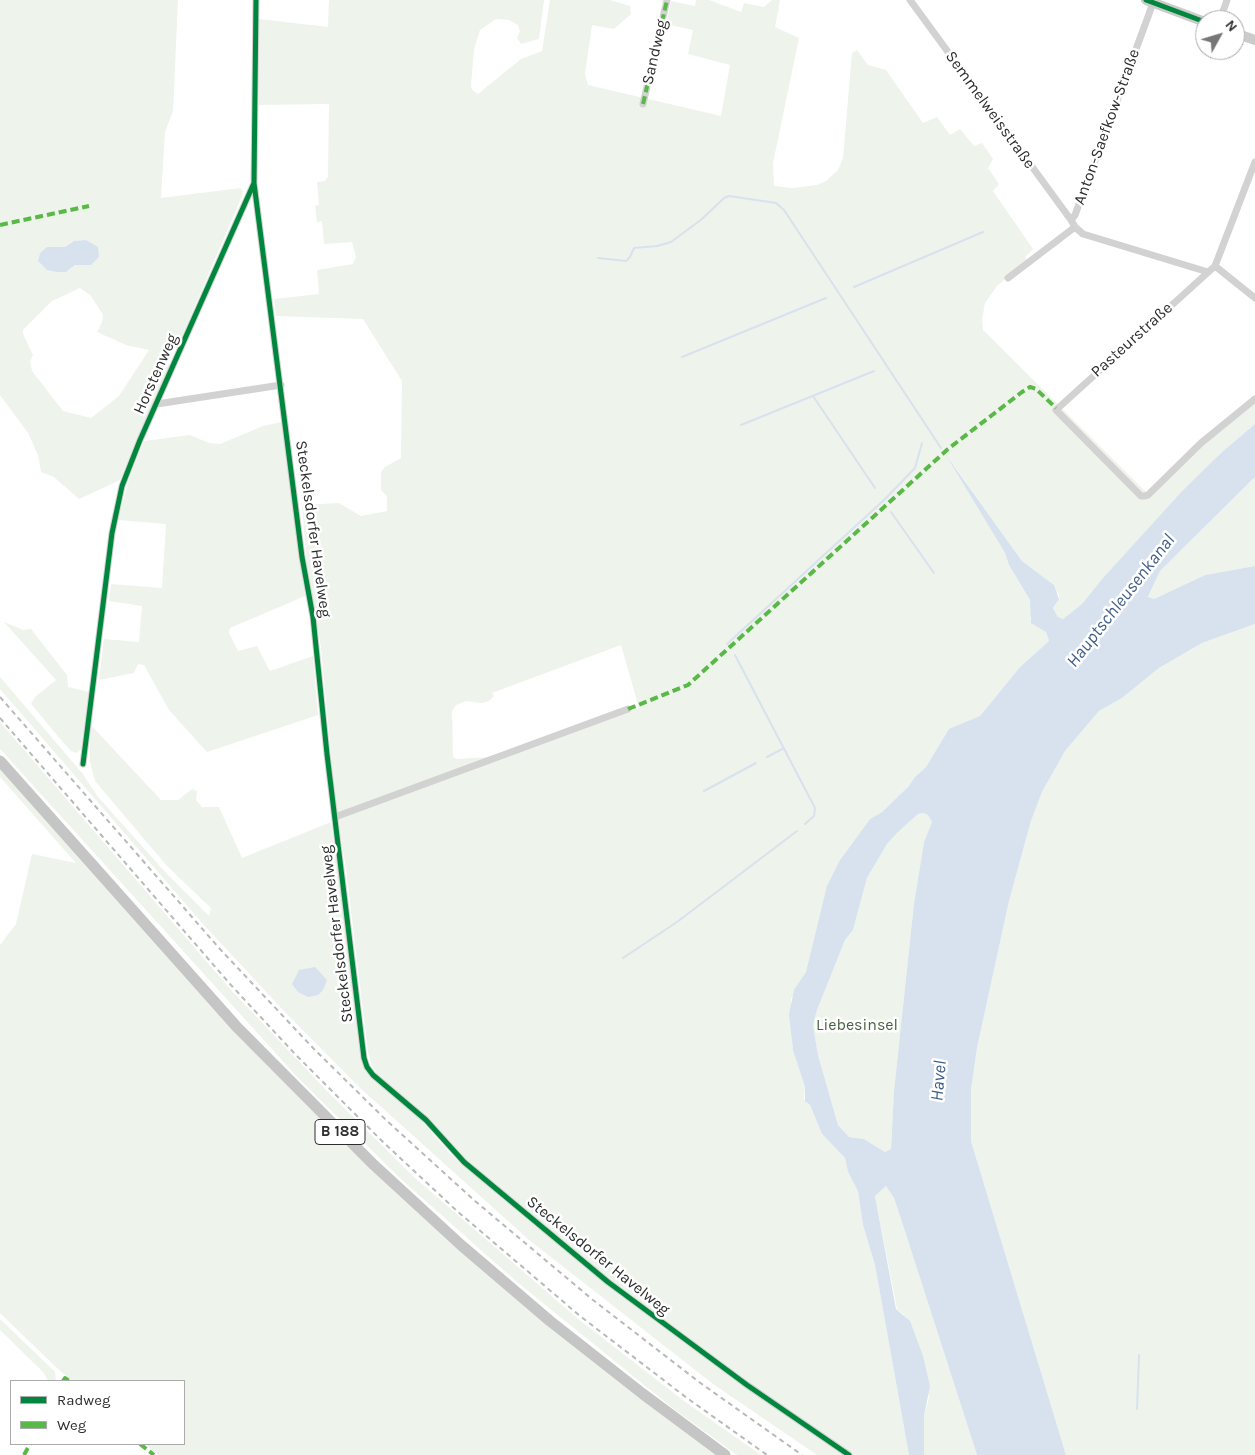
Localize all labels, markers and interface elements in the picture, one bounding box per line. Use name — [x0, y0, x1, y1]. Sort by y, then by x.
north arrow — [1195, 10, 1245, 60]
street label: Sandweg — [638, 17, 672, 87]
text: N — [1221, 17, 1241, 35]
street label: Anton-Saefkow-Straße — [1070, 47, 1144, 207]
street label: Semmelweisstraße — [941, 48, 1039, 172]
street label: Pasteurstraße — [1087, 298, 1177, 382]
street label: Horstenweg — [130, 331, 182, 417]
street label: Steckelsdorfer Havelweg — [291, 439, 335, 619]
water label: Hauptschleusenkanal — [1062, 530, 1180, 672]
street label: Steckelsdorfer Havelweg — [317, 844, 357, 1024]
park label: Liebesinsel — [816, 1015, 898, 1035]
water label: Havel — [926, 1060, 952, 1102]
road number: B 188 — [315, 1120, 365, 1144]
street label: Steckelsdorfer Havelweg — [523, 1192, 673, 1320]
legend — [10, 1380, 185, 1445]
text: Radweg — [57, 1391, 110, 1409]
text: Weg — [57, 1416, 86, 1434]

